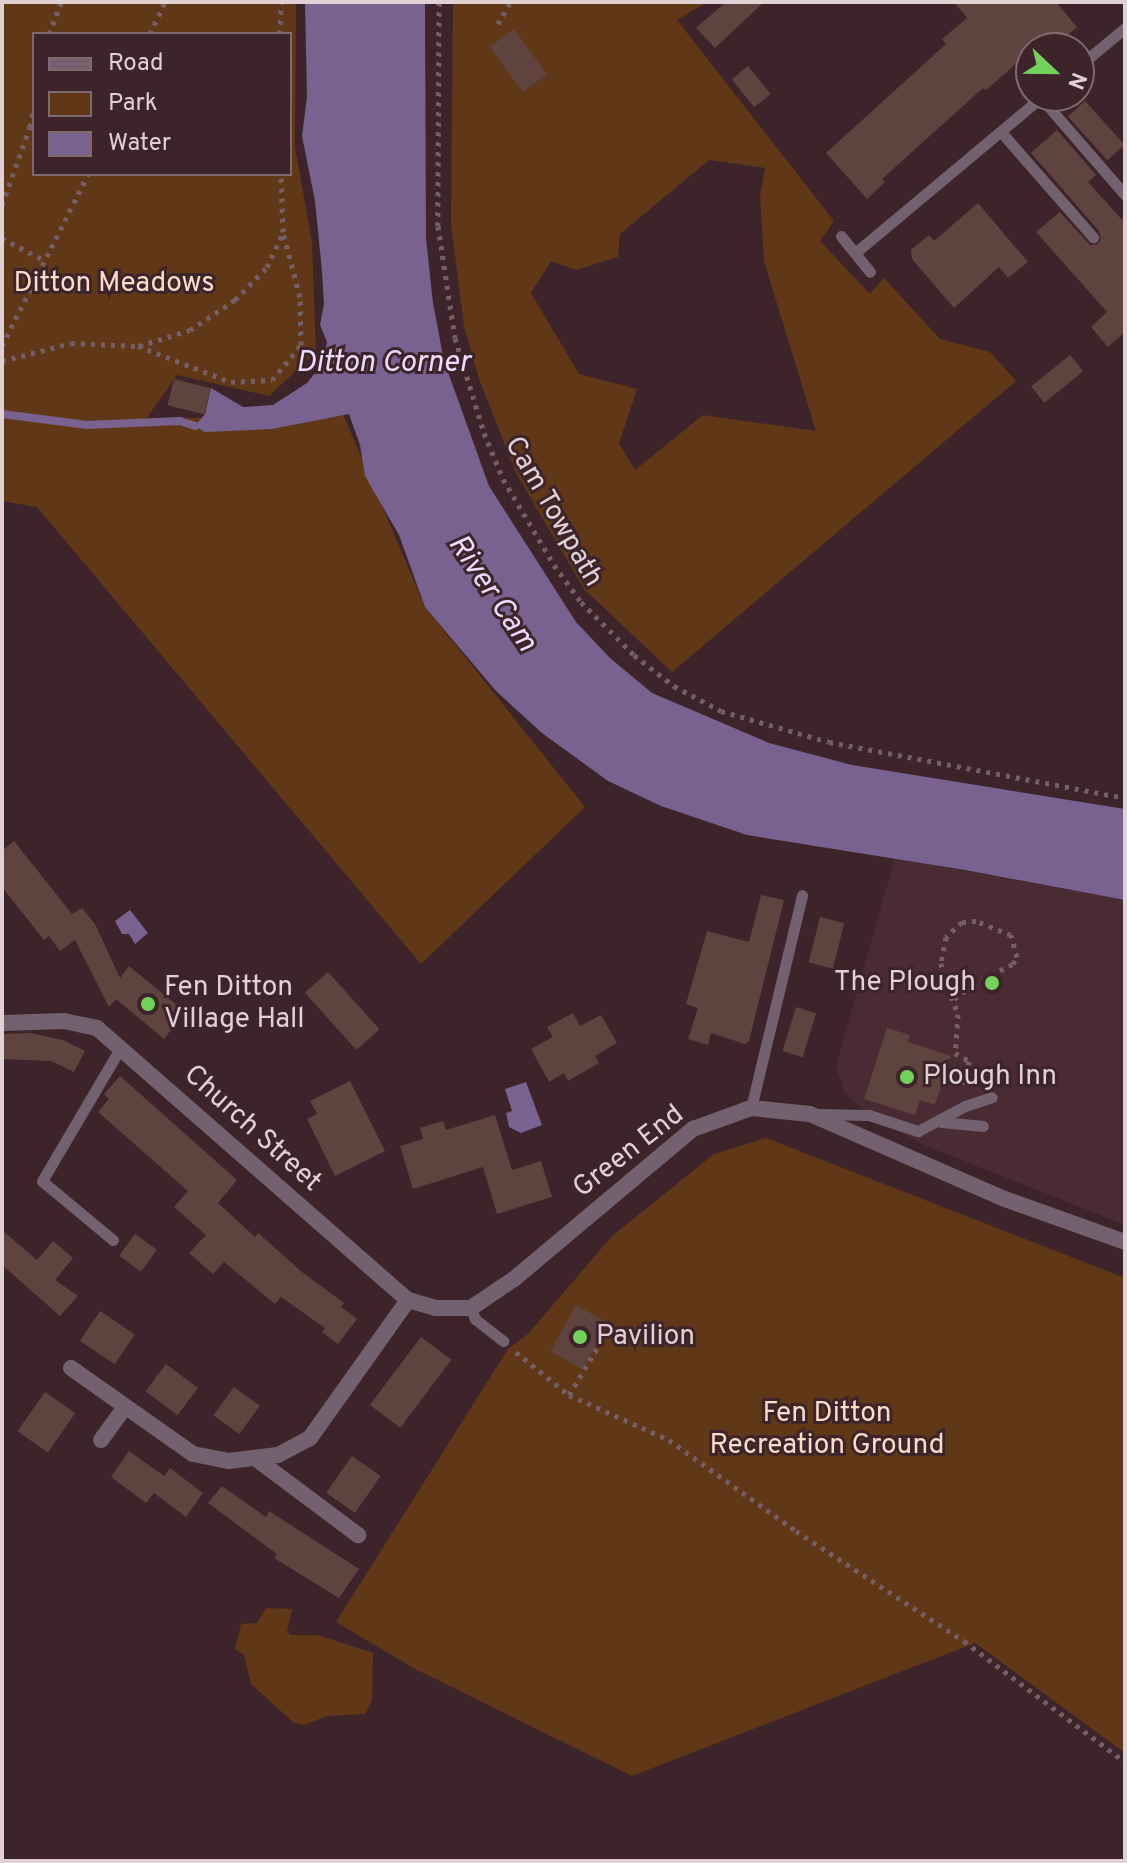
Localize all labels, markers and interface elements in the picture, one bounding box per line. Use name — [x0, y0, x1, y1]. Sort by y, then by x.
legend — [32, 32, 292, 176]
north arrow — [1015, 32, 1095, 112]
text: Road — [108, 49, 164, 79]
text: N — [1060, 68, 1091, 93]
text: Park — [108, 89, 158, 119]
text: Water — [108, 129, 171, 159]
park label: Ditton Meadows — [13, 267, 215, 301]
water label: Ditton Corner — [296, 346, 470, 382]
street label: Cam Towpath — [496, 430, 610, 594]
water label: River Cam — [439, 529, 543, 659]
place label: The Plough — [834, 966, 976, 1000]
place label: Fen Ditton Village Hall — [164, 971, 305, 1037]
marker: The Plough — [983, 974, 1001, 992]
marker: Fen Ditton Village Hall — [139, 995, 157, 1013]
street label: Church Street — [176, 1058, 328, 1200]
place label: Plough Inn — [923, 1060, 1057, 1094]
marker: Plough Inn — [898, 1068, 916, 1086]
street label: Green End — [567, 1098, 691, 1206]
place label: Pavilion — [596, 1320, 695, 1354]
marker: Pavilion — [571, 1328, 589, 1346]
park label: Fen Ditton Recreation Ground — [710, 1397, 944, 1463]

